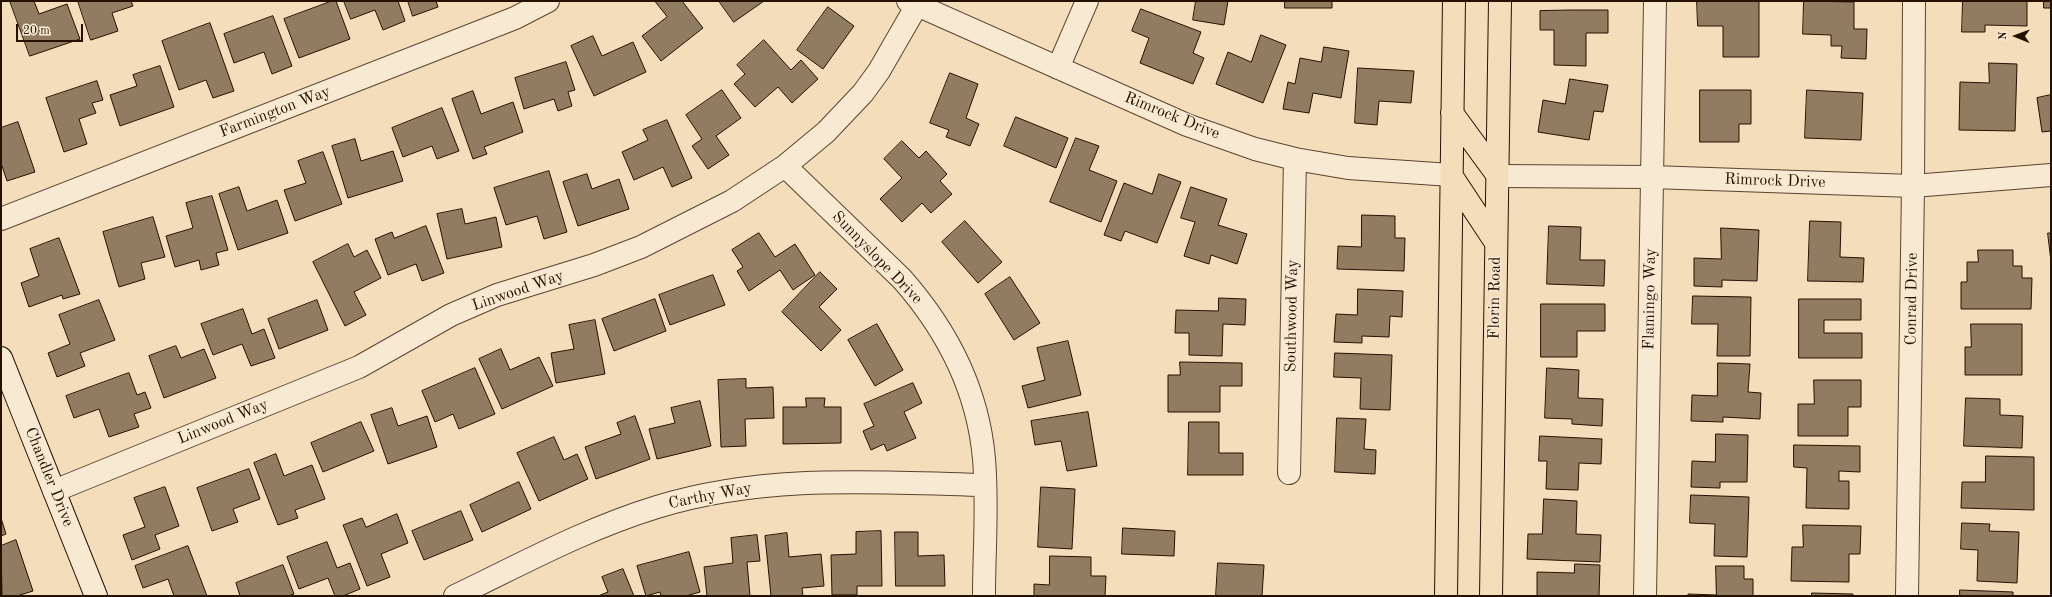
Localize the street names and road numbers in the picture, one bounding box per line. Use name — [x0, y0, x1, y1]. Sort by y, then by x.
street label: Farmington Way — [217, 82, 333, 142]
street label: Rimrock Drive — [1121, 88, 1223, 144]
street label: Rimrock Drive — [1724, 170, 1826, 192]
street label: Sunnyslope Drive — [828, 207, 926, 309]
street label: Flamingo Way — [1640, 248, 1660, 350]
street label: Conrad Drive — [1902, 252, 1922, 346]
street label: Florin Road — [1485, 256, 1505, 340]
street label: Southwood Way — [1281, 259, 1303, 373]
street label: Linwood Way — [470, 266, 566, 316]
street label: Linwood Way — [175, 395, 271, 449]
street label: Chandler Drive — [20, 425, 78, 529]
street label: Carthy Way — [667, 479, 753, 513]

